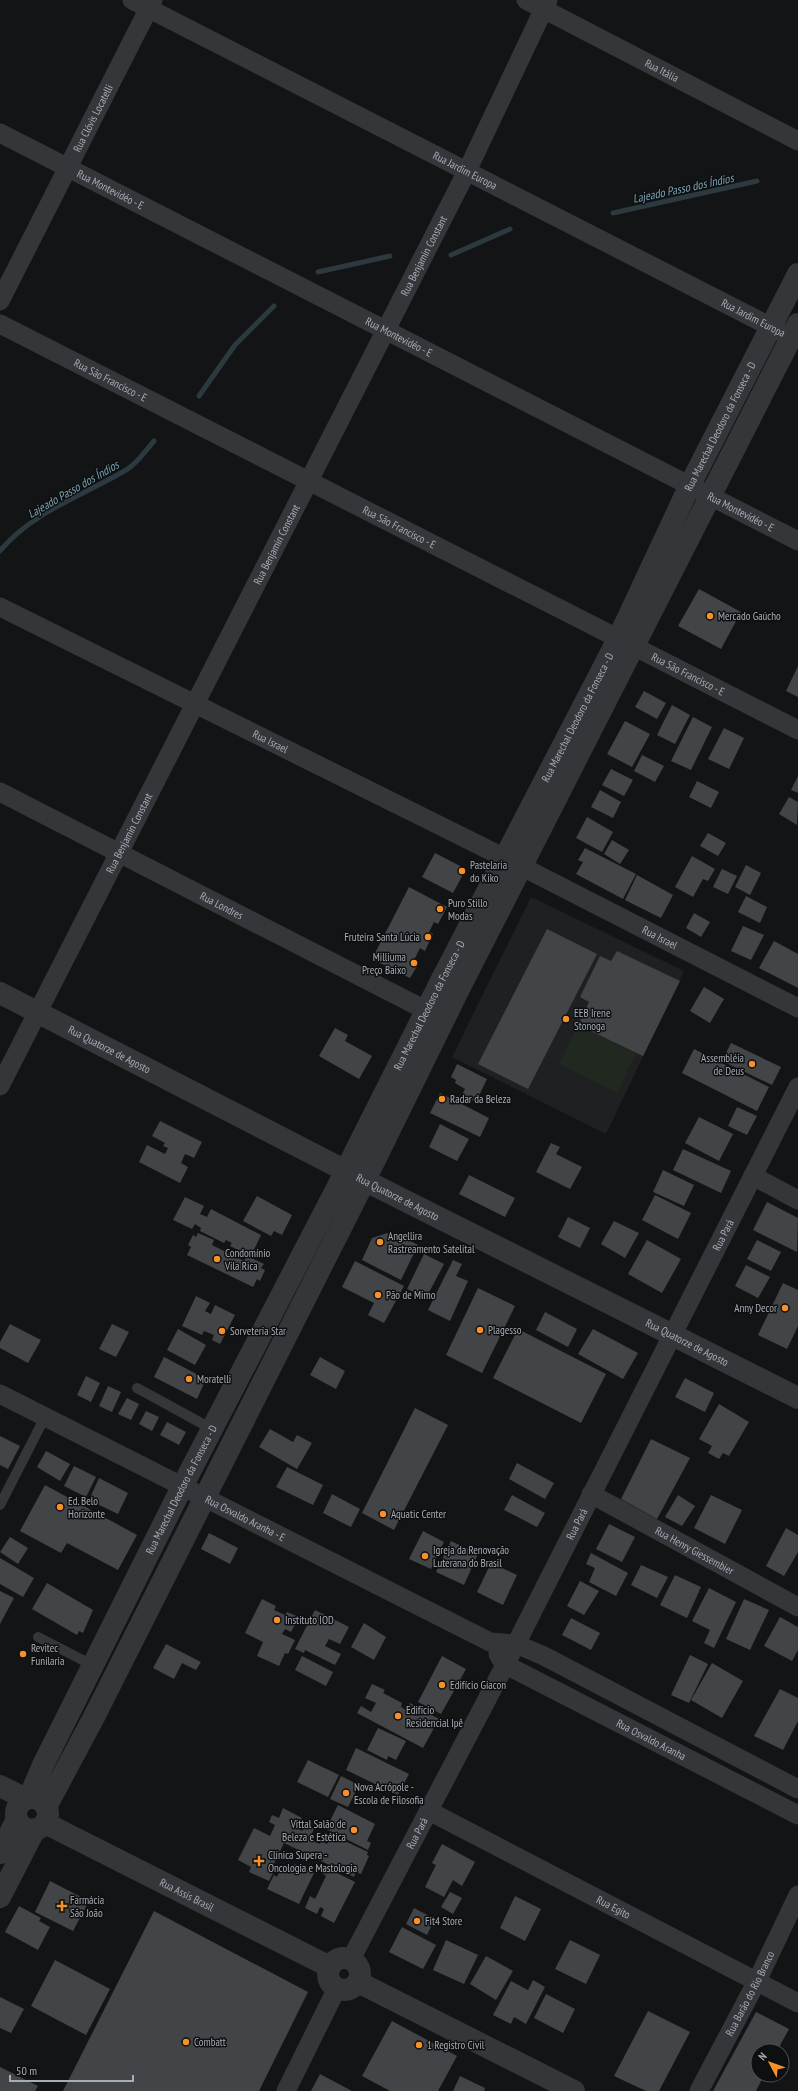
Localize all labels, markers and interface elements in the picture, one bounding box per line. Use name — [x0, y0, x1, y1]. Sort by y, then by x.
street label: Rua Itália — [643, 56, 681, 85]
street label: Rua Clóvis Locatelli — [70, 82, 116, 154]
street label: Rua Jardim Europa — [431, 148, 499, 192]
street label: Rua Montevidéo - E — [75, 167, 146, 212]
water label: Lajeado Passo dos Índios — [631, 170, 737, 206]
street label: Rua Benjamin Constant — [397, 213, 450, 298]
street label: Rua Jardim Europa — [719, 296, 788, 340]
street label: Rua Montevidéo - E — [363, 314, 435, 360]
street label: Rua São Francisco - E — [72, 356, 150, 405]
street label: Rua Marechal Deodoro da Fonseca - D — [681, 359, 759, 493]
water label: Lajeado Passo dos Índios — [25, 456, 123, 521]
street label: Rua Montevidéo - E — [705, 489, 777, 535]
street label: Rua Benjamin Constant — [250, 502, 303, 587]
street label: Rua São Francisco - E — [360, 503, 438, 552]
place label: Mercado Gaúcho — [718, 609, 781, 623]
marker: Mercado Gaúcho — [705, 611, 715, 621]
street label: Rua Marechal Deodoro da Fonseca - D — [538, 650, 617, 784]
street label: Rua São Francisco - E — [649, 650, 727, 699]
street label: Rua Israel — [250, 727, 291, 756]
street label: Rua Benjamin Constant — [103, 791, 155, 876]
place label: Pastelaria do Kiko — [470, 858, 507, 885]
marker: Pastelaria do Kiko — [457, 866, 467, 876]
street label: Rua Londres — [198, 889, 246, 923]
place label: Puro Stillo Modas — [448, 896, 488, 923]
marker: Puro Stillo Modas — [435, 904, 445, 914]
street label: Rua Israel — [640, 923, 680, 952]
place label: Fruteira Santa Lúcia — [344, 930, 420, 944]
marker: Fruteira Santa Lúcia — [423, 932, 433, 942]
street label: Rua Marechal Deodoro da Fonseca - D — [390, 938, 468, 1072]
place label: Milliuma Preço Baixo — [362, 950, 406, 977]
marker: Milliuma Preço Baixo — [409, 958, 419, 968]
place label: EEB Irene Stonoga — [574, 1006, 611, 1033]
marker: EEB Irene Stonoga — [561, 1014, 571, 1024]
street label: Rua Quatorze de Agosto — [66, 1022, 153, 1076]
place label: Assembléia de Deus — [701, 1051, 744, 1078]
marker: Assembléia de Deus — [747, 1059, 757, 1069]
place label: Radar da Beleza — [450, 1092, 511, 1106]
marker: Radar da Beleza — [437, 1094, 447, 1104]
street label: Rua Quatorze de Agosto — [354, 1170, 442, 1224]
street label: Rua Pará — [709, 1217, 737, 1253]
place label: Angellira Rastreamento Satelital — [388, 1229, 475, 1256]
marker: Angellira Rastreamento Satelital — [375, 1237, 385, 1247]
place label: Condomínio Vila Rica — [224, 1246, 271, 1273]
marker: Condomínio Vila Rica — [212, 1254, 222, 1264]
place label: Pão de Mimo — [386, 1288, 436, 1302]
marker: Pão de Mimo — [373, 1290, 383, 1300]
place label: Anny Decor — [734, 1301, 777, 1315]
marker: Anny Decor — [780, 1303, 790, 1313]
street label: Rua Quatorze de Agosto — [644, 1316, 731, 1369]
place label: Plagesso — [488, 1323, 522, 1337]
place label: Sorveteria Star — [230, 1324, 286, 1338]
marker: Plagesso — [475, 1325, 485, 1335]
marker: Sorveteria Star — [217, 1326, 227, 1336]
place label: Moratelli — [197, 1372, 231, 1386]
marker: Moratelli — [184, 1374, 194, 1384]
street label: Rua Marechal Deodoro da Fonseca - D — [142, 1422, 220, 1557]
street label: Rua Osvaldo Aranha - E — [203, 1492, 288, 1544]
place label: Ed. Belo Horizonte — [68, 1494, 105, 1521]
marker: Ed. Belo Horizonte — [55, 1502, 65, 1512]
street label: Rua Pará — [563, 1506, 590, 1542]
place label: Aquatic Center — [391, 1507, 446, 1521]
marker: Aquatic Center — [378, 1509, 388, 1519]
street label: Rua Henry Giessembier — [653, 1523, 736, 1578]
place label: Igreja da Renovação Luterana do Brasil — [433, 1543, 509, 1570]
marker: Igreja da Renovação Luterana do Brasil — [420, 1551, 430, 1561]
place label: Instituto IOD — [285, 1613, 334, 1627]
marker: Instituto IOD — [272, 1615, 282, 1625]
place label: Revitec Funilaria — [31, 1641, 64, 1668]
marker: Revitec Funilaria — [18, 1649, 28, 1659]
place label: Edifício Giacon — [450, 1678, 506, 1692]
marker: Edifício Giacon — [437, 1680, 447, 1690]
place label: Edifício Residencial Ipê — [406, 1703, 464, 1730]
marker: Edifício Residencial Ipê — [393, 1711, 403, 1721]
street label: Rua Osvaldo Aranha — [614, 1716, 688, 1763]
place label: Nova Acrópole - Escola de Filosofia — [354, 1780, 424, 1807]
marker: Nova Acrópole - Escola de Filosofia — [341, 1788, 351, 1798]
street label: Rua Pará — [403, 1815, 431, 1851]
place label: Vittal Salão de Beleza e Estética — [282, 1817, 346, 1844]
marker: Vittal Salão de Beleza e Estética — [349, 1825, 359, 1835]
place label: Clínica Supera - Oncologia e Mastologia — [268, 1848, 357, 1875]
marker: Clínica Supera - Oncologia e Mastologia — [253, 1855, 265, 1867]
street label: Rua Assis Brasil — [157, 1875, 217, 1914]
street label: Rua Egito — [594, 1892, 633, 1922]
place label: Farmácia São João — [70, 1893, 104, 1920]
marker: Farmácia São João — [57, 1901, 67, 1911]
place label: Fit4 Store — [425, 1914, 463, 1928]
marker: Fit4 Store — [412, 1916, 422, 1926]
street label: Rua Barão do Rio Branco — [722, 1949, 777, 2038]
place label: Combatt — [194, 2035, 226, 2049]
marker: Combatt — [181, 2037, 191, 2047]
place label: 1 Registro Civil — [427, 2038, 485, 2052]
marker: 1 Registro Civil — [414, 2040, 424, 2050]
north arrow — [750, 2043, 790, 2083]
text: N — [755, 2050, 770, 2063]
scale bar — [10, 2057, 133, 2083]
text: 50 m — [16, 2063, 37, 2078]

